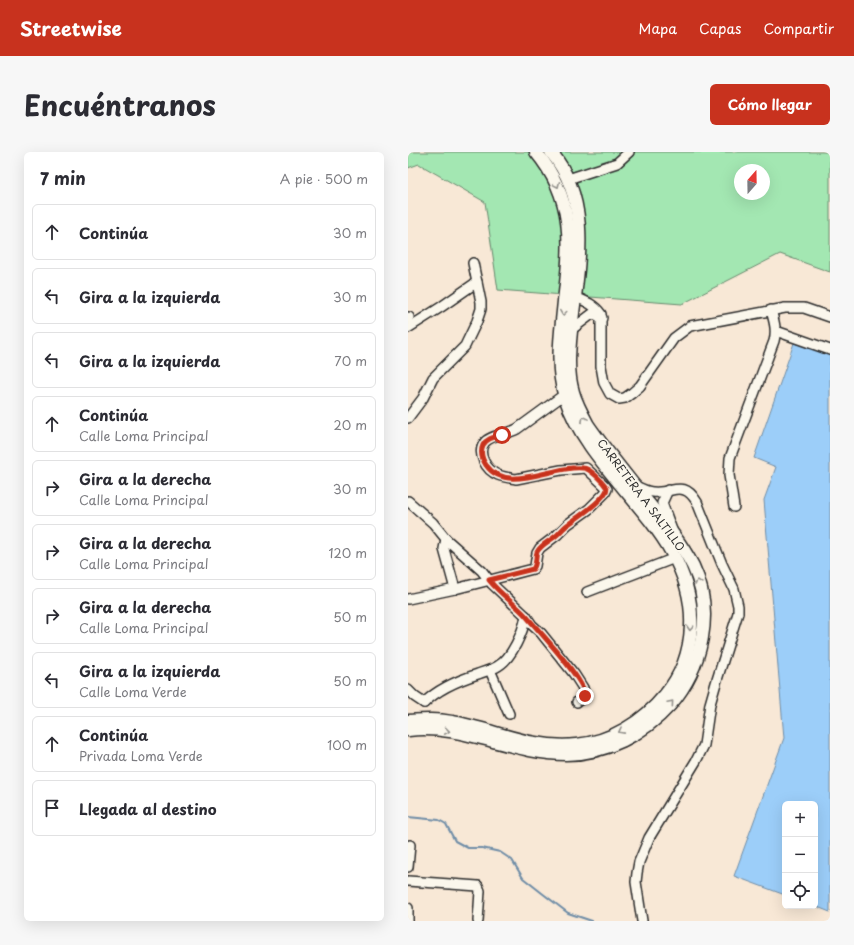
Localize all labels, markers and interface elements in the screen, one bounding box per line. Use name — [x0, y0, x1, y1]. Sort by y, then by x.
text: Streetwise — [20, 14, 122, 42]
text: Mapa — [639, 18, 677, 39]
text: Capas — [699, 18, 741, 39]
text: Compartir — [763, 18, 834, 39]
text: Encuéntranos — [24, 83, 216, 126]
button: Cómo llegar — [710, 84, 830, 125]
north arrow — [734, 164, 770, 200]
text: 7 min — [40, 165, 86, 191]
text: A pie · 500 m — [280, 169, 368, 188]
one-way arrow — [552, 180, 560, 188]
icon: ahead — [41, 221, 63, 243]
text: Continúa — [79, 221, 148, 244]
text: 30 m — [333, 223, 367, 242]
icon: left — [41, 285, 63, 307]
text: Gira a la izquierda — [79, 285, 220, 308]
text: 30 m — [333, 287, 367, 306]
one-way arrow — [559, 310, 568, 316]
icon: left — [41, 349, 63, 371]
text: Gira a la izquierda — [79, 349, 220, 372]
text: 70 m — [334, 351, 367, 370]
text: Continúa — [79, 403, 148, 426]
icon: ahead — [41, 413, 63, 435]
text: 20 m — [333, 415, 367, 434]
one-way arrow — [582, 416, 589, 423]
text: Calle Loma Principal — [79, 426, 208, 445]
route start — [493, 426, 511, 444]
street label: CARRETERA A SALTILLO — [593, 435, 689, 554]
text: Gira a la derecha — [79, 467, 211, 490]
icon: right — [41, 477, 63, 499]
text: 30 m — [333, 479, 367, 498]
text: Calle Loma Principal — [79, 490, 208, 509]
text: Gira a la derecha — [79, 531, 211, 554]
icon: right — [41, 541, 63, 563]
text: 120 m — [328, 543, 367, 562]
text: Calle Loma Principal — [79, 554, 208, 573]
one-way arrow — [694, 579, 703, 586]
text: Gira a la derecha — [79, 595, 211, 618]
icon: right — [41, 605, 63, 627]
text: 50 m — [333, 607, 367, 626]
text: Calle Loma Principal — [79, 618, 208, 637]
one-way arrow — [686, 625, 695, 631]
text: Gira a la izquierda — [79, 659, 220, 682]
icon: left — [41, 669, 63, 691]
text: 50 m — [333, 671, 367, 690]
text: Calle Loma Verde — [79, 682, 187, 701]
route end — [576, 687, 594, 705]
one-way arrow — [666, 701, 673, 708]
text: Continúa — [79, 723, 148, 746]
one-way arrow — [444, 726, 450, 735]
one-way arrow — [618, 726, 625, 734]
icon: ahead — [41, 733, 63, 755]
text: 100 m — [327, 735, 367, 754]
text: Privada Loma Verde — [79, 746, 203, 765]
icon: arrive — [41, 797, 63, 819]
text: Llegada al destino — [79, 797, 217, 820]
map controls — [782, 801, 818, 909]
button: + — [782, 801, 818, 837]
button: − — [782, 837, 818, 873]
button: locate — [782, 873, 818, 909]

